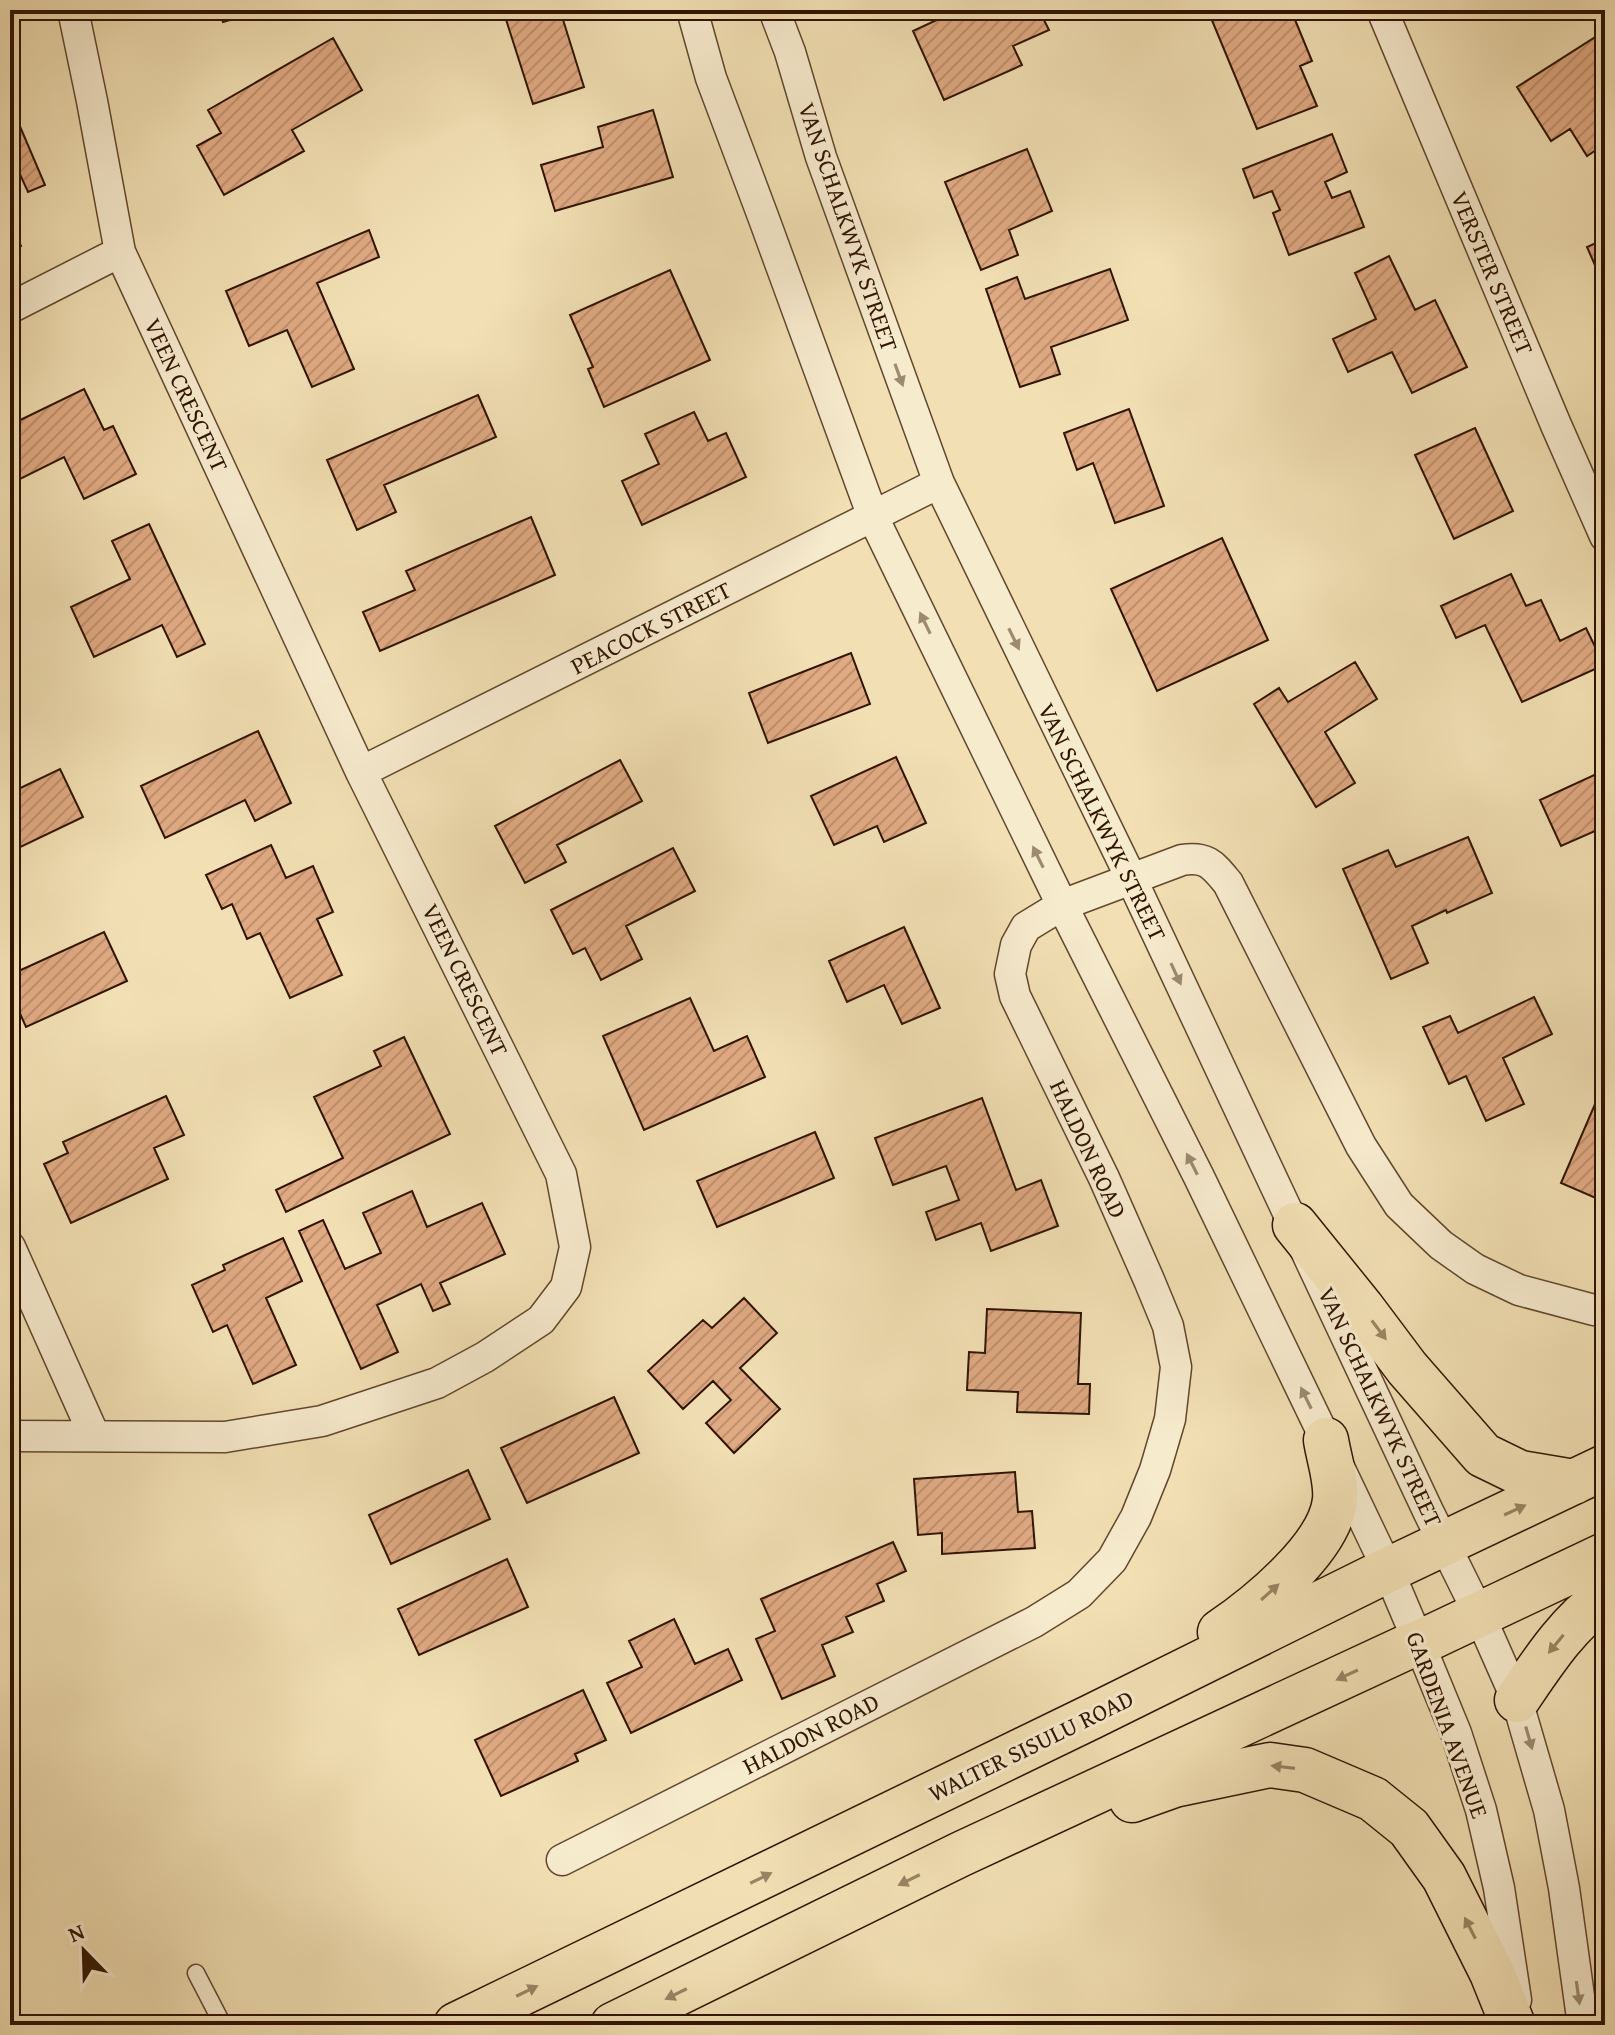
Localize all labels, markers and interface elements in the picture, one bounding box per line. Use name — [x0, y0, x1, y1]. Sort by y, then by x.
street label: VAN SCHALKWYK STREET — [789, 98, 908, 356]
street label: VERSTER STREET — [1442, 186, 1543, 360]
street label: VEEN CRESCENT — [136, 312, 237, 477]
one-way arrow — [893, 363, 906, 387]
street label: PEACOCK STREET — [564, 572, 737, 683]
one-way arrow — [918, 611, 931, 634]
one-way arrow — [1007, 627, 1021, 650]
street label: VAN SCHALKWYK STREET — [1029, 697, 1175, 947]
one-way arrow — [1032, 845, 1045, 868]
street label: VEEN CRESCENT — [413, 897, 518, 1062]
one-way arrow — [1169, 962, 1183, 986]
street label: HALDON ROAD — [1041, 1074, 1136, 1224]
one-way arrow — [1186, 1153, 1199, 1176]
street label: VAN SCHALKWYK STREET — [1309, 1281, 1451, 1532]
one-way arrow — [1370, 1319, 1386, 1340]
one-way arrow — [1299, 1387, 1313, 1410]
one-way arrow — [1503, 1503, 1527, 1517]
one-way arrow — [1260, 1584, 1279, 1602]
street label: GARDENIA AVENUE — [1397, 1627, 1497, 1823]
one-way arrow — [1548, 1634, 1565, 1654]
one-way arrow — [1336, 1668, 1359, 1681]
street label: WALTER SISULU ROAD — [922, 1681, 1139, 1810]
street label: HALDON ROAD — [736, 1684, 885, 1783]
one-way arrow — [1523, 1727, 1536, 1751]
one-way arrow — [1270, 1760, 1295, 1773]
one-way arrow — [749, 1871, 772, 1885]
one-way arrow — [898, 1873, 921, 1887]
north arrow — [44, 1911, 124, 1991]
text: N — [63, 1915, 89, 1950]
one-way arrow — [1463, 1917, 1477, 1940]
one-way arrow — [1572, 1981, 1585, 2006]
one-way arrow — [515, 1984, 538, 1998]
one-way arrow — [664, 1987, 687, 2001]

